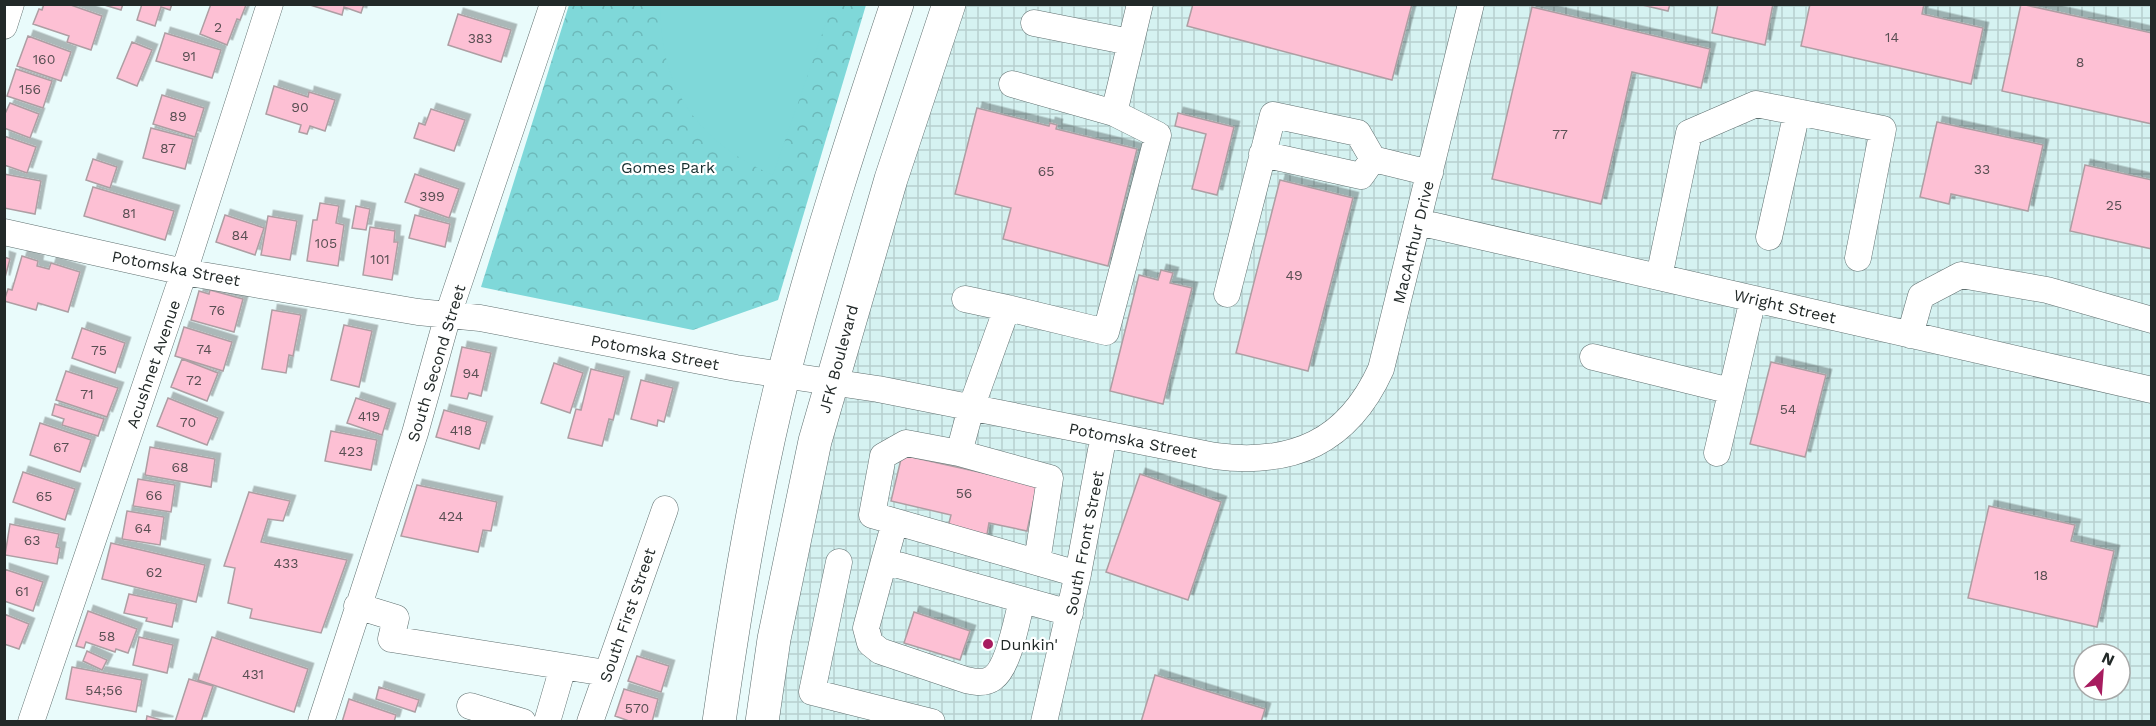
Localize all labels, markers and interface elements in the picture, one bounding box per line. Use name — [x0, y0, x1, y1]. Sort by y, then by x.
house number: 2 — [214, 19, 222, 35]
house number: 14 — [1885, 29, 1899, 45]
house number: 383 — [468, 30, 492, 46]
house number: 91 — [182, 48, 196, 64]
house number: 160 — [33, 51, 55, 67]
house number: 8 — [2076, 54, 2084, 70]
house number: 156 — [19, 81, 41, 97]
house number: 90 — [291, 99, 309, 115]
house number: 89 — [169, 108, 187, 124]
house number: 77 — [1552, 126, 1568, 142]
house number: 87 — [160, 140, 176, 156]
park label: Gomes Park — [621, 158, 715, 177]
house number: 33 — [1974, 161, 1990, 177]
house number: 65 — [1038, 163, 1054, 179]
street label: MacArthur Drive — [1389, 179, 1438, 306]
house number: 399 — [419, 188, 445, 204]
house number: 25 — [2106, 197, 2122, 213]
house number: 81 — [122, 205, 136, 221]
house number: 84 — [231, 227, 249, 243]
house number: 105 — [315, 235, 337, 251]
street label: Potomska Street — [110, 247, 242, 290]
house number: 101 — [370, 251, 390, 267]
house number: 49 — [1285, 267, 1303, 283]
street label: South Second Street — [404, 282, 470, 444]
street label: Wright Street — [1732, 285, 1838, 328]
street label: Acushnet Avenue — [123, 297, 184, 431]
house number: 76 — [209, 302, 225, 318]
street label: JFK Boulevard — [815, 303, 862, 416]
street label: Potomska Street — [589, 331, 721, 374]
house number: 74 — [196, 341, 212, 357]
house number: 75 — [91, 342, 107, 358]
house number: 94 — [462, 365, 480, 381]
house number: 72 — [186, 372, 202, 388]
house number: 71 — [80, 386, 94, 402]
house number: 54 — [1780, 401, 1796, 417]
house number: 419 — [358, 408, 380, 424]
house number: 70 — [180, 414, 196, 430]
street label: Potomska Street — [1067, 419, 1199, 462]
house number: 418 — [450, 422, 472, 438]
house number: 67 — [53, 439, 69, 455]
house number: 423 — [339, 443, 363, 459]
house number: 68 — [171, 459, 189, 475]
street label: South Front Street — [1061, 469, 1108, 617]
house number: 56 — [956, 485, 972, 501]
house number: 66 — [145, 487, 163, 503]
house number: 65 — [36, 488, 52, 504]
house number: 424 — [439, 508, 463, 524]
house number: 64 — [134, 520, 152, 536]
house number: 63 — [24, 532, 40, 548]
street label: South First Street — [596, 545, 659, 685]
house number: 433 — [274, 555, 298, 571]
house number: 62 — [146, 564, 162, 580]
house number: 18 — [2034, 567, 2048, 583]
house number: 61 — [15, 583, 29, 599]
house number: 58 — [99, 628, 115, 644]
place label: Dunkin' — [1000, 635, 1058, 654]
marker: Dunkin' — [981, 637, 995, 651]
north arrow — [2072, 642, 2132, 702]
text: N — [2099, 648, 2118, 670]
house number: 431 — [242, 666, 264, 682]
house number: 54;56 — [85, 682, 123, 698]
house number: 570 — [625, 700, 649, 716]

